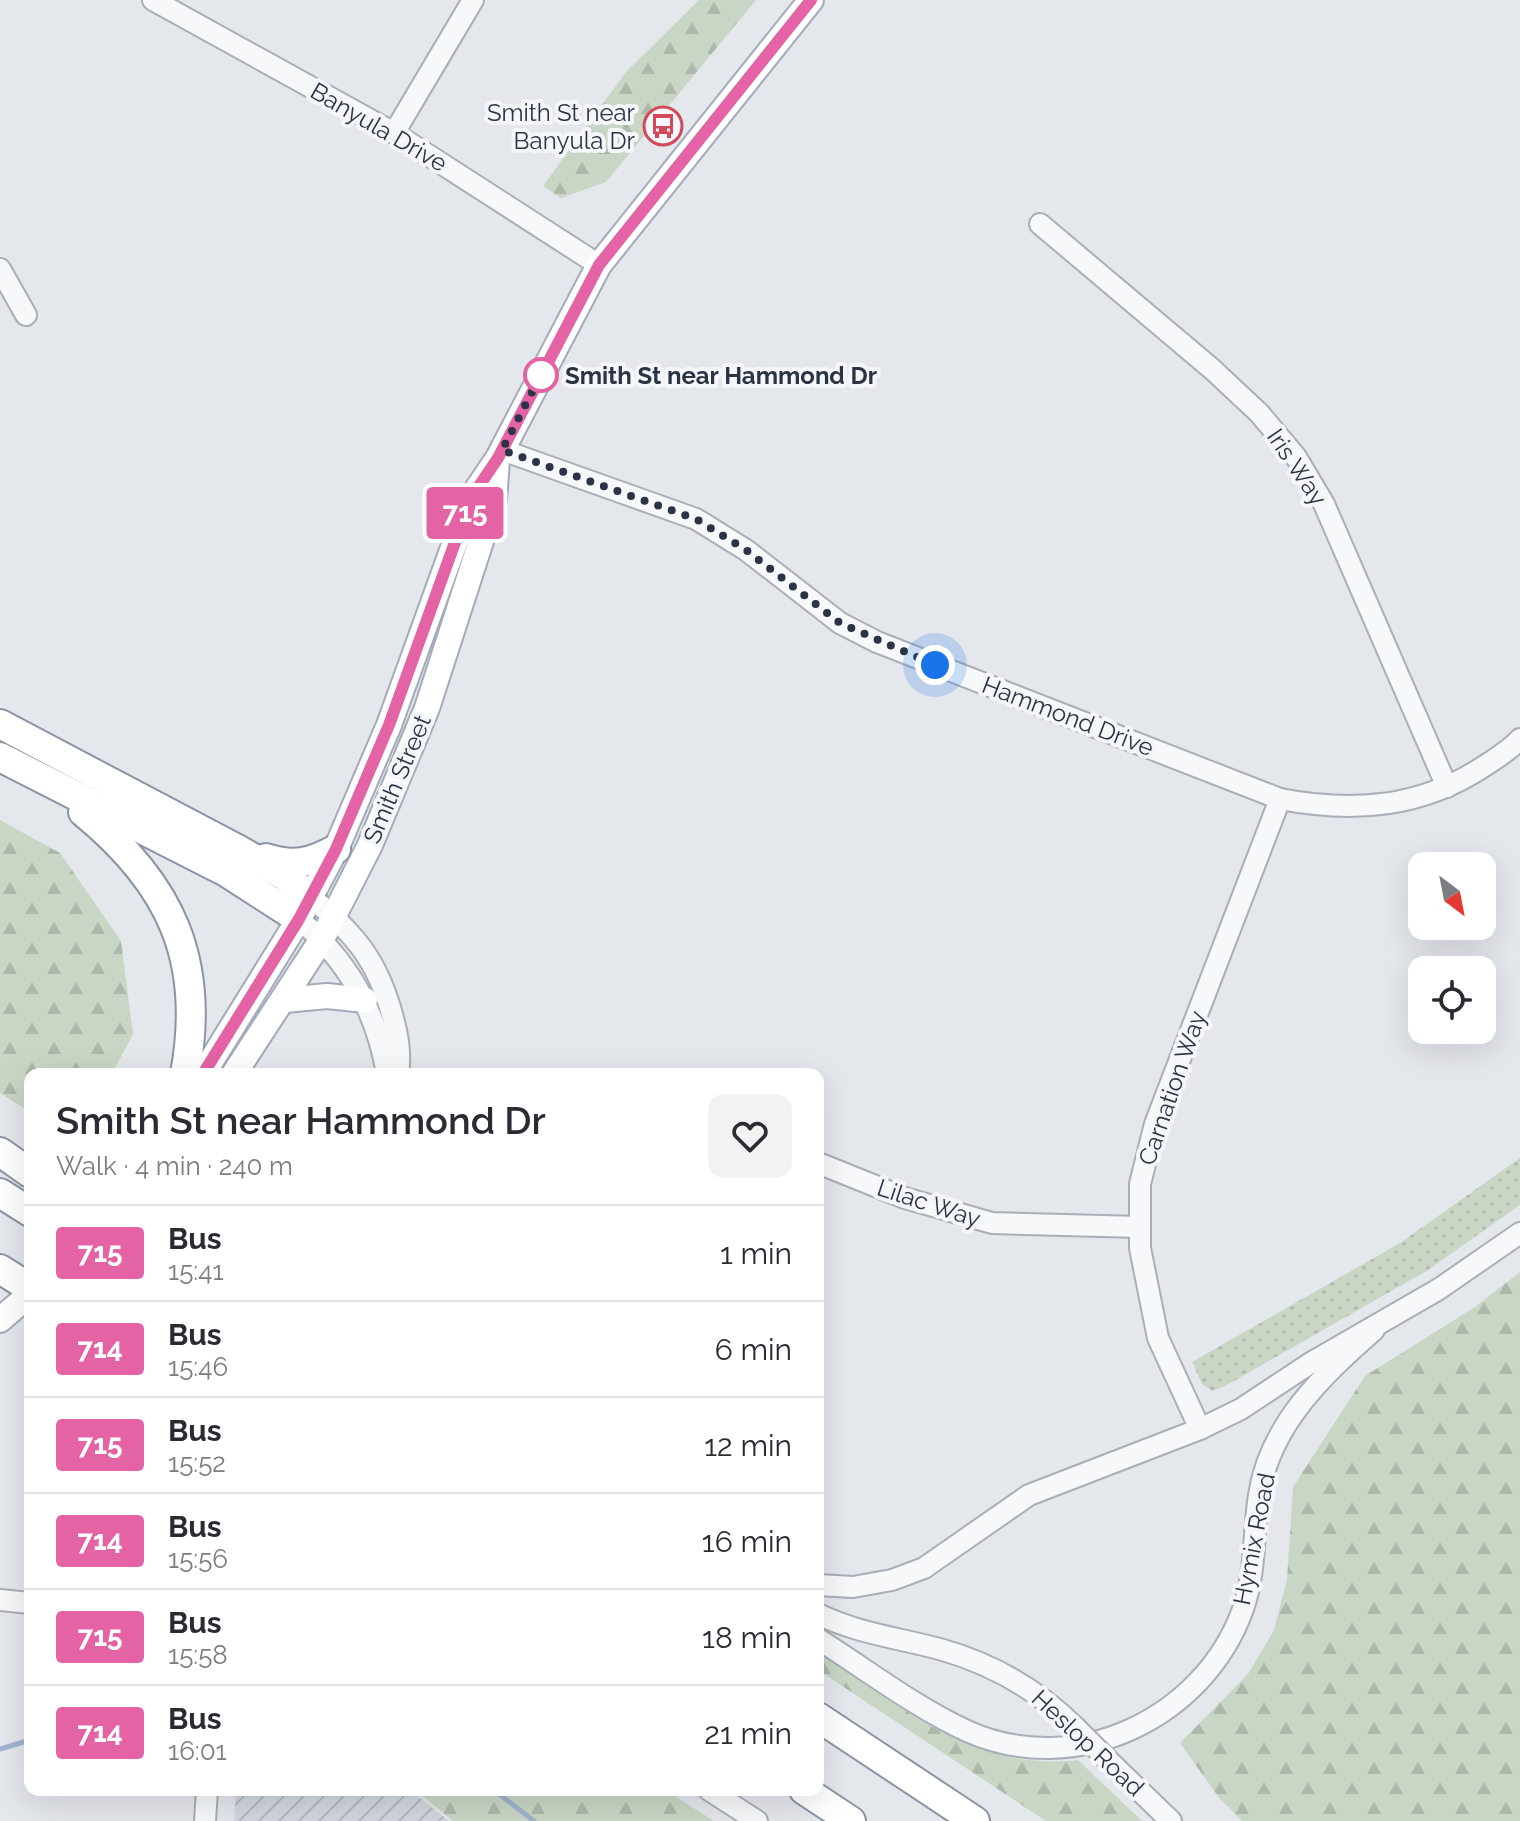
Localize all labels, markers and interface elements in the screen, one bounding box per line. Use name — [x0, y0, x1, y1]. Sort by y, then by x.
street label: Banyula Drive — [305, 76, 453, 178]
place label: Smith St near Banyula Dr — [487, 98, 636, 155]
bus stop icon: Smith St near Banyula Dr — [642, 105, 684, 147]
marker: Smith St near Hammond Dr — [524, 358, 558, 392]
place label: Smith St near Hammond Dr — [565, 361, 877, 390]
street label: Iris Way — [1261, 423, 1333, 511]
line badge: 715 — [419, 487, 511, 539]
text: 715 — [442, 496, 488, 529]
your location — [915, 645, 955, 685]
street label: Hammond Drive — [978, 670, 1158, 762]
street label: Smith Street — [357, 710, 437, 848]
north arrow — [1408, 852, 1496, 940]
map controls — [1408, 852, 1496, 1044]
button: locate — [1408, 956, 1496, 1044]
street label: Carnation Way — [1132, 1007, 1212, 1169]
button: heart — [708, 1094, 792, 1178]
text: Smith St near Hammond Dr — [56, 1098, 546, 1143]
text: Walk · 4 min · 240 m — [56, 1151, 293, 1181]
street label: Lilac Way — [874, 1173, 984, 1233]
text: Bus — [168, 1221, 222, 1256]
text: 715 — [77, 1236, 123, 1269]
text: 1 min — [720, 1236, 792, 1271]
text: 15:41 — [168, 1256, 224, 1286]
text: Bus — [168, 1317, 222, 1352]
text: 714 — [77, 1332, 123, 1365]
text: 6 min — [715, 1332, 792, 1367]
text: 15:46 — [168, 1352, 228, 1382]
text: Bus — [168, 1413, 222, 1448]
text: 715 — [77, 1428, 123, 1461]
text: 12 min — [704, 1428, 792, 1463]
text: 15:52 — [168, 1448, 226, 1478]
street label: Hymix Road — [1227, 1471, 1281, 1607]
text: Bus — [168, 1509, 222, 1544]
text: 714 — [77, 1524, 123, 1557]
text: 16 min — [702, 1524, 792, 1559]
text: 15:56 — [168, 1544, 228, 1574]
text: Bus — [168, 1605, 222, 1640]
text: 715 — [77, 1620, 123, 1653]
text: 18 min — [702, 1620, 792, 1655]
text: 15:58 — [168, 1640, 228, 1670]
street label: Heslop Road — [1026, 1684, 1150, 1802]
text: Bus — [168, 1701, 222, 1736]
text: 714 — [77, 1716, 123, 1749]
text: 21 min — [704, 1716, 792, 1751]
text: 16:01 — [168, 1736, 227, 1766]

